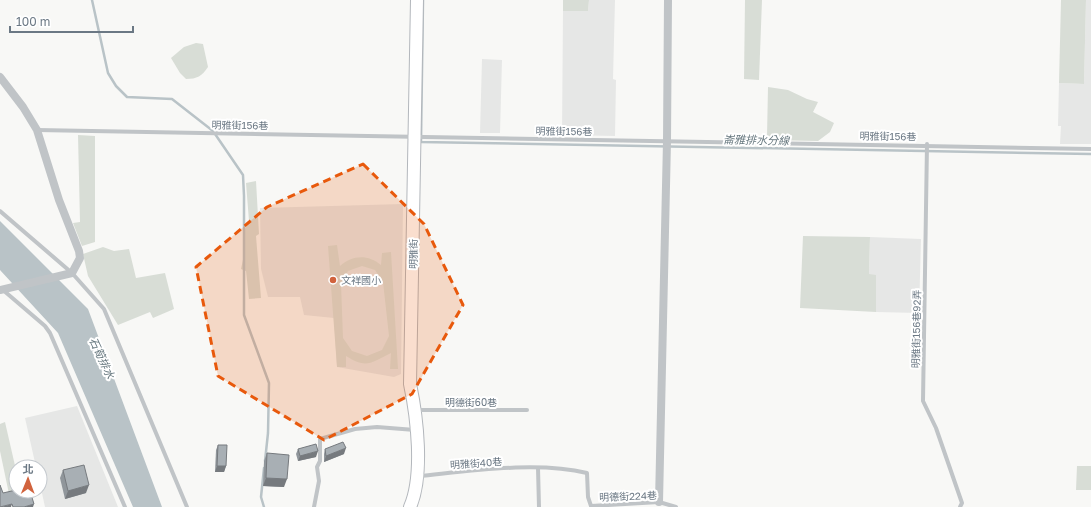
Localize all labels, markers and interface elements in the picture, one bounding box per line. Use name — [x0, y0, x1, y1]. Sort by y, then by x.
scale bar — [10, 8, 133, 34]
text: 100 m — [16, 14, 50, 29]
street label: 明雅街156巷 — [212, 119, 268, 131]
street label: 明雅街156巷 — [536, 125, 592, 137]
street label: 明雅街156巷 — [860, 130, 916, 142]
water label: 崙雅排水分線 — [723, 132, 791, 147]
street label: 明雅街 — [407, 239, 419, 269]
place label: 文祥國小 — [341, 274, 381, 286]
marker: 文祥國小 — [328, 275, 338, 285]
street label: 明雅街156巷92弄 — [909, 290, 923, 368]
water label: 石筍排水 — [87, 335, 118, 381]
street label: 明德街60巷 — [445, 396, 497, 408]
street label: 明雅街40巷 — [449, 455, 503, 471]
north arrow — [8, 459, 48, 499]
text: 北 — [23, 462, 34, 475]
street label: 明德街224巷 — [599, 489, 657, 503]

